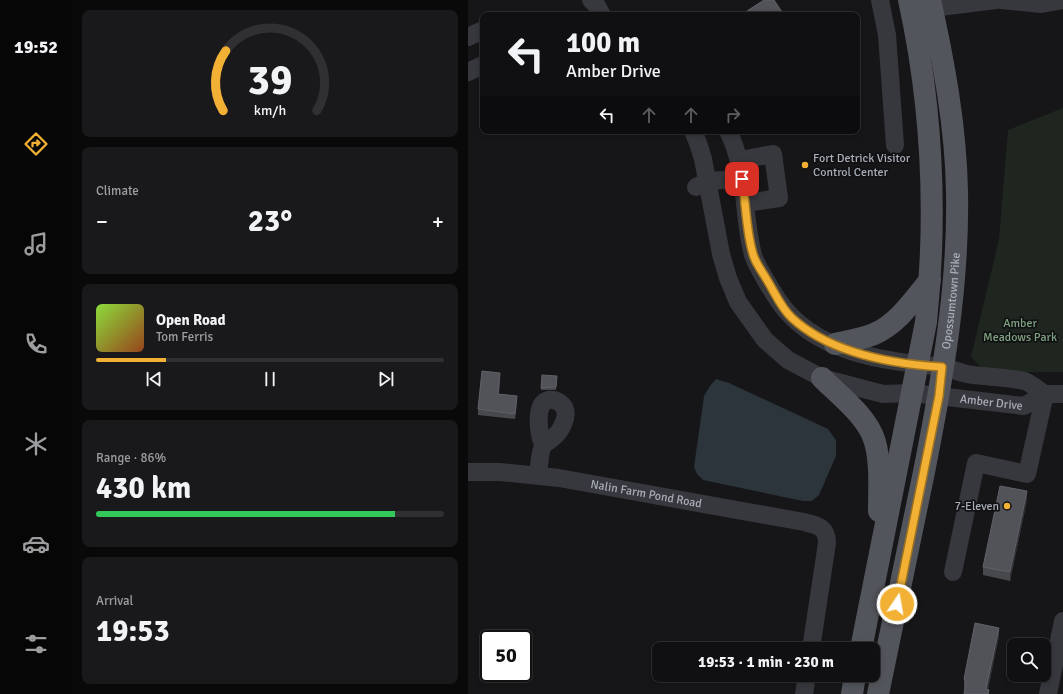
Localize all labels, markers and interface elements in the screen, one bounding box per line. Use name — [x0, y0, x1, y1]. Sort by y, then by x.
text: 100 m — [566, 26, 640, 60]
icon: left — [500, 28, 552, 80]
text: 19:52 — [14, 36, 58, 58]
text: 39 — [248, 55, 292, 106]
text: Amber Drive — [566, 60, 661, 82]
text: km/h — [254, 102, 286, 119]
icon: left — [596, 104, 618, 126]
icon: ahead — [638, 104, 660, 126]
icon: ahead — [680, 104, 702, 126]
icon: right — [722, 104, 744, 126]
icon: directions — [22, 130, 50, 158]
place label: Fort Detrick Visitor Control Center — [813, 151, 911, 180]
marker: Fort Detrick Visitor Control Center — [800, 160, 810, 170]
pin — [725, 162, 759, 196]
icon: arrive — [731, 168, 753, 190]
text: Climate — [96, 183, 139, 199]
text: 23° — [248, 203, 292, 240]
text: − — [96, 208, 108, 235]
text: + — [432, 208, 444, 235]
icon: music — [22, 230, 50, 258]
street label: Opossumtown Pike — [939, 252, 964, 350]
text: Open Road — [156, 311, 226, 329]
park label: Amber Meadows Park — [983, 316, 1057, 345]
text: Tom Ferris — [156, 329, 213, 345]
icon: phone — [22, 330, 50, 358]
icon: previous — [143, 368, 165, 390]
icon: pause — [259, 368, 281, 390]
icon: next — [375, 368, 397, 390]
street label: Amber Drive — [959, 392, 1024, 414]
icon: climate — [22, 430, 50, 458]
text: Range · 86% — [96, 450, 166, 466]
text: 430 km — [96, 470, 191, 507]
street label: Nalin Farm Pond Road — [589, 477, 703, 512]
place label: 7-Eleven — [954, 499, 999, 514]
marker: 7-Eleven — [1002, 501, 1012, 511]
icon: car — [22, 530, 50, 558]
position arrow — [876, 583, 918, 625]
text: Arrival — [96, 593, 133, 609]
text: 19:53 — [96, 613, 170, 650]
icon: filters — [22, 630, 50, 658]
speed limit sign: 50 — [480, 630, 532, 682]
map controls — [1007, 638, 1051, 682]
button: search — [1007, 638, 1051, 682]
text: 19:53 · 1 min · 230 m — [698, 653, 834, 671]

